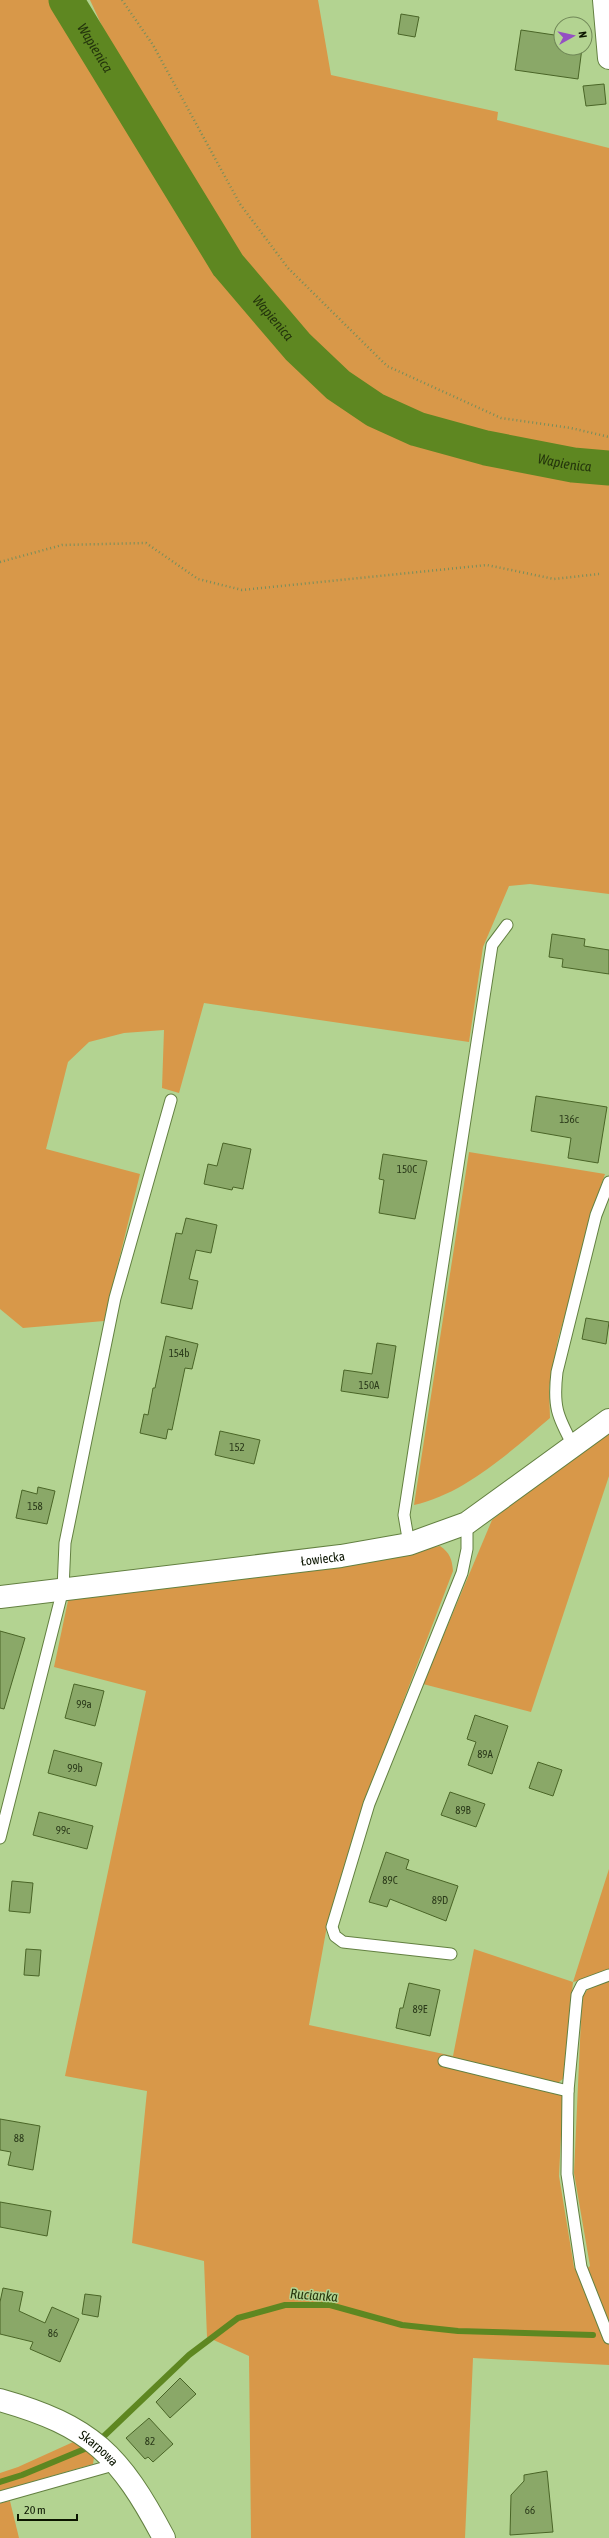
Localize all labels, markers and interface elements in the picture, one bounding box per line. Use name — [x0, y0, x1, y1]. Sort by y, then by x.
north arrow — [553, 16, 593, 56]
water label: Wapienica — [74, 20, 116, 75]
text: N — [577, 31, 589, 39]
water label: Wapienica — [249, 292, 297, 344]
water label: Wapienica — [536, 450, 593, 475]
house number: 136c — [559, 1113, 580, 1125]
house number: 150C — [397, 1163, 417, 1175]
house number: 154b — [169, 1347, 189, 1359]
house number: 150A — [359, 1379, 380, 1391]
house number: 152 — [229, 1441, 245, 1453]
house number: 158 — [27, 1500, 43, 1512]
street label: Łowiecka — [300, 1548, 346, 1568]
house number: 99a — [76, 1698, 92, 1710]
house number: 89A — [477, 1748, 493, 1760]
house number: 99b — [67, 1762, 83, 1774]
house number: 89B — [455, 1804, 472, 1816]
house number: 99c — [56, 1824, 71, 1836]
house number: 89C — [382, 1874, 398, 1886]
house number: 89D — [432, 1894, 448, 1906]
house number: 89E — [412, 2003, 428, 2015]
house number: 88 — [14, 2132, 24, 2144]
water label: Rucianka — [290, 2285, 339, 2305]
house number: 86 — [48, 2327, 58, 2339]
street label: Skarpowa — [77, 2427, 122, 2469]
house number: 82 — [145, 2435, 155, 2447]
scale bar — [18, 2496, 77, 2522]
text: 20 m — [24, 2503, 46, 2517]
house number: 66 — [525, 2504, 535, 2516]

